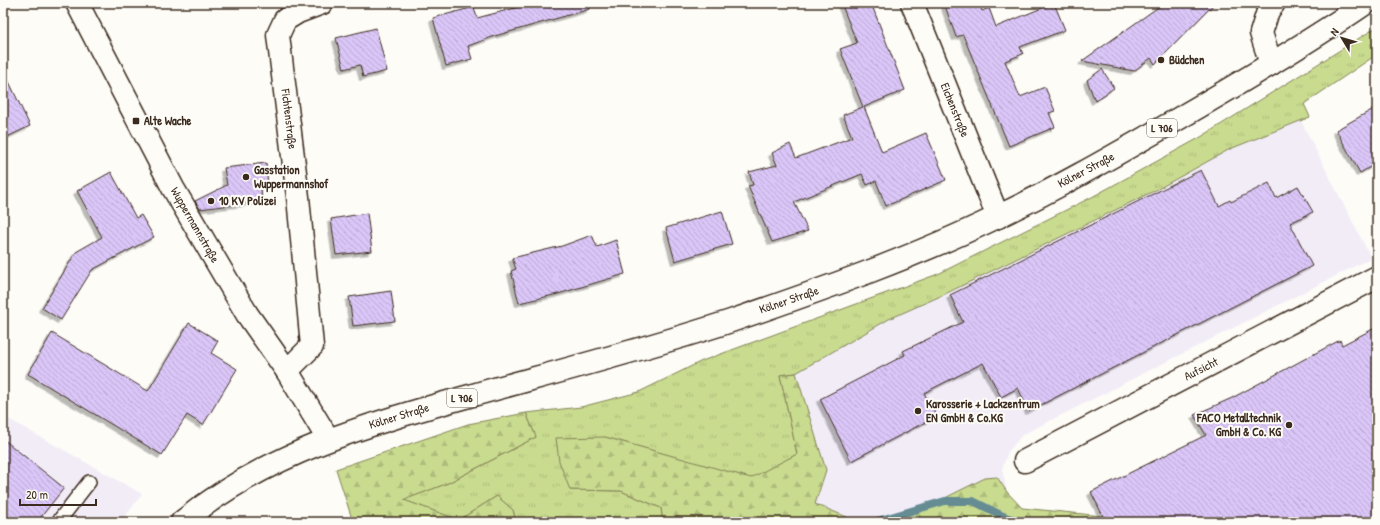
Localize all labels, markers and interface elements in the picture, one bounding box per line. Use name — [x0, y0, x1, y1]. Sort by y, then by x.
north arrow — [1322, 18, 1362, 58]
text: N — [1327, 25, 1342, 38]
place label: Büdchen — [1169, 51, 1205, 68]
marker: Büdchen — [1156, 55, 1166, 65]
street label: Eichenstraße — [937, 80, 974, 140]
street label: Fichtenstraße — [277, 87, 302, 150]
place label: Alte Wache — [144, 112, 192, 129]
marker: Alte Wache — [131, 116, 141, 126]
road number: L 706 — [1147, 119, 1177, 137]
street label: Kölner Straße — [1054, 147, 1117, 192]
place label: Gasstation Wuppermannshof — [254, 161, 329, 193]
marker: Gasstation Wuppermannshof — [241, 172, 251, 182]
street label: Wuppermannstraße — [167, 184, 224, 266]
place label: 10 KV Polizei — [219, 192, 277, 209]
marker: 10 KV Polizei — [206, 196, 216, 206]
street label: Kölner Straße — [757, 281, 821, 318]
street label: Aufsicht — [1181, 352, 1221, 384]
road number: L 706 — [447, 389, 477, 407]
place label: Karosserie + Lackzentrum EN GmbH & Co.KG — [926, 395, 1040, 426]
street label: Kölner Straße — [367, 398, 431, 433]
marker: Karosserie + Lackzentrum EN GmbH & Co.KG — [913, 406, 923, 416]
place label: FACO Metalltechnik GmbH & Co. KG — [1196, 409, 1281, 440]
marker: FACO Metalltechnik GmbH & Co. KG — [1284, 420, 1294, 430]
scale bar — [20, 481, 96, 507]
text: 20 m — [26, 486, 48, 503]

